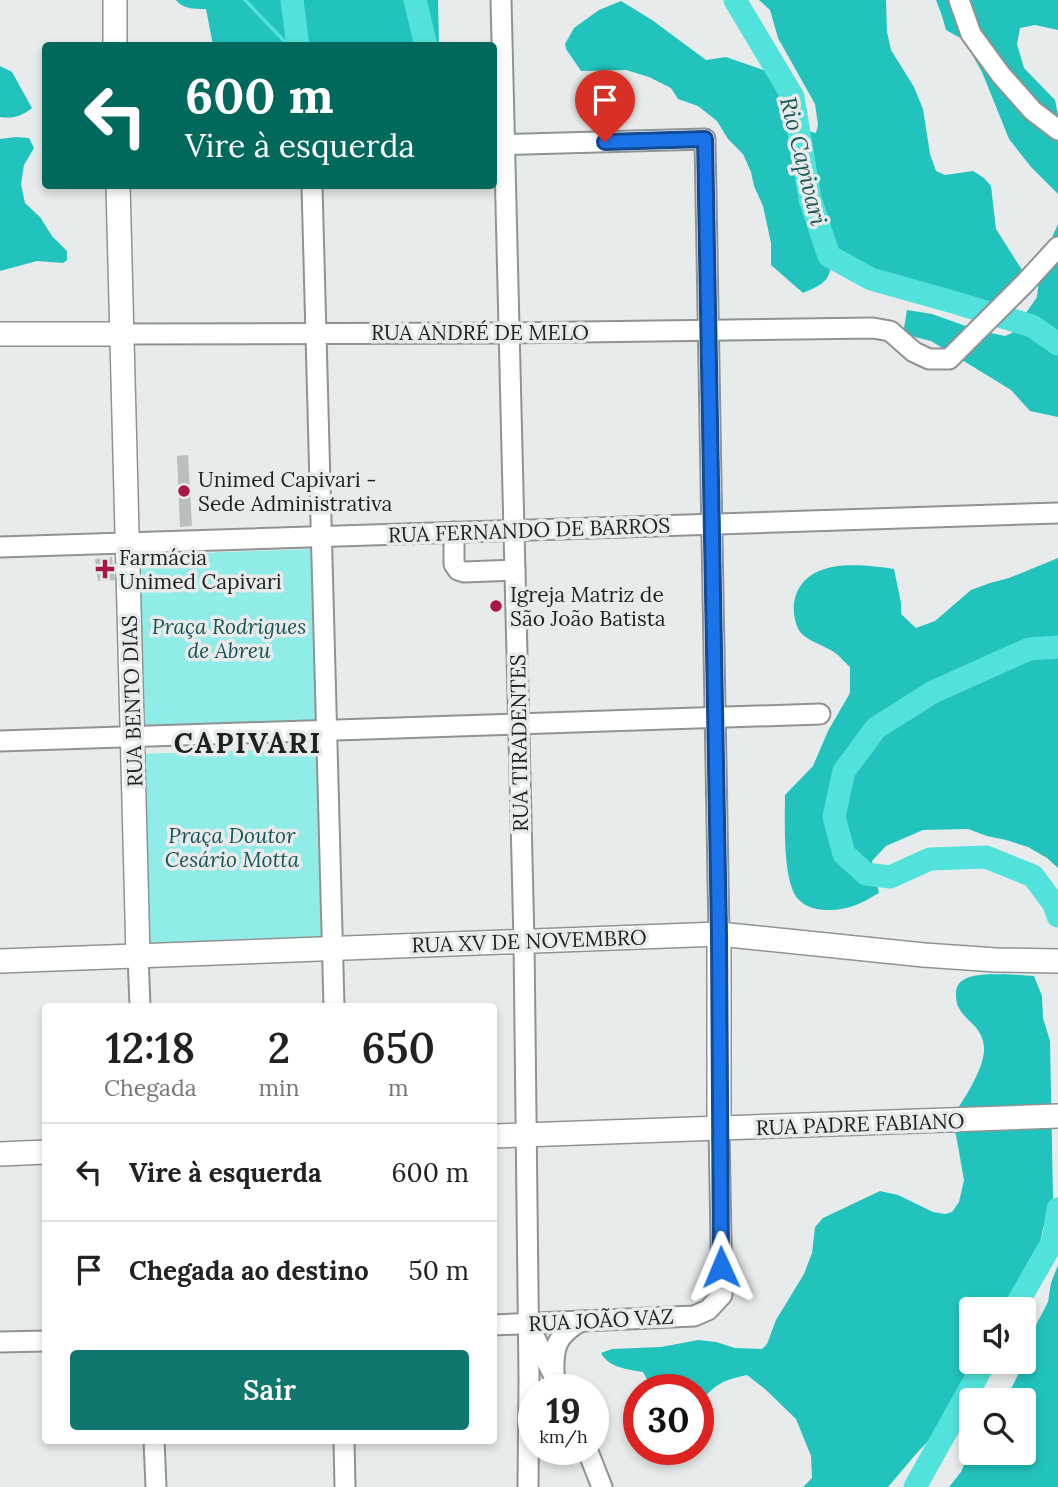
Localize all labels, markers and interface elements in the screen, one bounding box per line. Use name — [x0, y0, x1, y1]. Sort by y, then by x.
text: 600 m — [185, 64, 333, 126]
icon: left — [70, 70, 161, 161]
pin — [575, 70, 635, 142]
icon: arrive — [586, 81, 624, 119]
water label: Rio Capivari — [774, 94, 834, 229]
text: Vire à esquerda — [185, 125, 415, 166]
street label: RUA ANDRÉ DE MELO — [371, 319, 589, 346]
place label: Unimed Capivari - Sede Administrativa — [198, 466, 393, 517]
marker: Unimed Capivari - Sede Administrativa — [176, 483, 192, 499]
street label: RUA FERNANDO DE BARROS — [387, 512, 671, 548]
place label: Farmácia Unimed Capivari — [119, 544, 282, 595]
marker: Farmácia Unimed Capivari — [97, 561, 113, 577]
place label: Igreja Matriz de São João Batista — [510, 581, 666, 632]
marker: Igreja Matriz de São João Batista — [488, 598, 504, 614]
park label: Praça Rodrigues de Abreu — [152, 613, 306, 664]
street label: RUA BENTO DIAS — [116, 615, 148, 787]
street label: RUA TIRADENTES — [504, 654, 534, 832]
district label: CAPIVARI — [174, 725, 322, 761]
park label: Praça Doutor Cesário Motta — [165, 822, 300, 873]
street label: RUA XV DE NOVEMBRO — [411, 923, 647, 959]
text: 12:18 — [105, 1021, 195, 1075]
text: 2 — [268, 1021, 290, 1075]
text: 650 — [362, 1021, 435, 1075]
text: Chegada — [104, 1073, 197, 1102]
text: min — [259, 1073, 300, 1102]
text: m — [388, 1073, 409, 1102]
street label: RUA PADRE FABIANO — [755, 1107, 965, 1141]
icon: left — [70, 1153, 108, 1191]
text: Vire à esquerda — [129, 1156, 322, 1189]
text: 600 m — [392, 1156, 469, 1189]
position arrow — [684, 1230, 758, 1304]
icon: arrive — [70, 1251, 108, 1289]
text: Chegada ao destino — [129, 1254, 369, 1287]
text: 50 m — [409, 1254, 469, 1287]
map controls — [959, 1297, 1036, 1465]
button: sound — [959, 1297, 1036, 1374]
street label: RUA JOÃO VAZ — [528, 1303, 674, 1337]
button: Sair — [70, 1350, 469, 1430]
speed limit sign: 30 — [623, 1374, 714, 1465]
text: 19 — [546, 1388, 581, 1433]
button: search — [959, 1388, 1036, 1465]
text: km/h — [539, 1425, 588, 1448]

